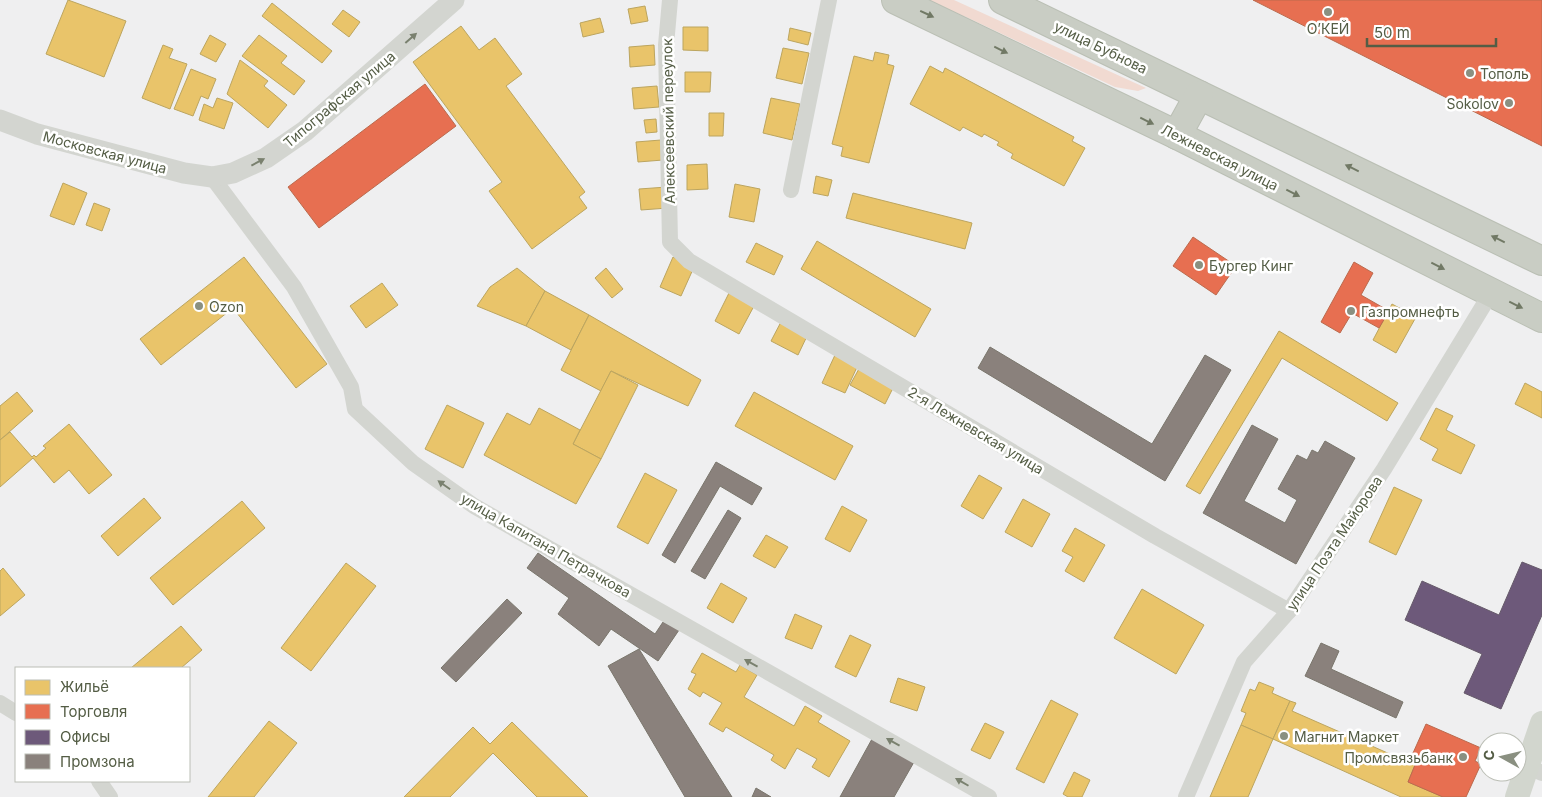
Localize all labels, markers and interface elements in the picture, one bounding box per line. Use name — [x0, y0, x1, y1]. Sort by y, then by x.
marker: О’КЕЙ — [1322, 6, 1334, 18]
one-way arrow — [920, 11, 934, 19]
scale bar — [1367, 15, 1496, 47]
street label: улица Бубнова — [1052, 17, 1150, 77]
place label: О’КЕЙ — [1307, 19, 1349, 37]
text: 50 m — [1374, 23, 1410, 42]
one-way arrow — [405, 32, 418, 43]
street label: Алексеевский переулок — [658, 38, 678, 204]
one-way arrow — [994, 46, 1008, 54]
street label: Типографская улица — [280, 47, 398, 151]
place label: Тополь — [1480, 65, 1529, 82]
marker: Тополь — [1464, 67, 1476, 79]
place label: Sokolov — [1446, 95, 1499, 112]
marker: Sokolov — [1503, 97, 1515, 109]
one-way arrow — [1140, 117, 1154, 125]
street label: Лежневская улица — [1159, 120, 1281, 194]
street label: Московская улица — [41, 127, 169, 177]
one-way arrow — [251, 158, 266, 166]
one-way arrow — [1345, 164, 1359, 172]
one-way arrow — [1285, 189, 1300, 197]
one-way arrow — [1491, 235, 1505, 243]
place label: Бургер Кинг — [1209, 257, 1293, 274]
marker: Бургер Кинг — [1193, 259, 1205, 271]
one-way arrow — [1431, 262, 1445, 270]
place label: Ozon — [209, 298, 244, 315]
marker: Ozon — [193, 300, 205, 312]
one-way arrow — [1509, 301, 1523, 309]
place label: Газпромнефть — [1361, 303, 1460, 320]
marker: Газпромнефть — [1345, 305, 1357, 317]
street label: 2-я Лежневская улица — [905, 383, 1047, 477]
street label: улица Поэта Майорова — [1283, 472, 1385, 614]
one-way arrow — [437, 480, 451, 490]
street label: улица Капитана Петрачкова — [458, 489, 634, 601]
one-way arrow — [745, 658, 758, 667]
legend — [15, 667, 190, 782]
text: Жильё — [60, 677, 109, 696]
text: Торговля — [60, 702, 127, 721]
text: Офисы — [60, 727, 110, 746]
place label: Магнит Маркет — [1294, 728, 1399, 745]
marker: Магнит Маркет — [1278, 730, 1290, 742]
north arrow — [1477, 732, 1527, 782]
one-way arrow — [886, 738, 900, 746]
place label: Промсвязьбанк — [1344, 749, 1453, 766]
text: С — [1479, 749, 1498, 761]
marker: Промсвязьбанк — [1457, 751, 1469, 763]
text: Промзона — [60, 752, 135, 771]
one-way arrow — [956, 777, 969, 786]

